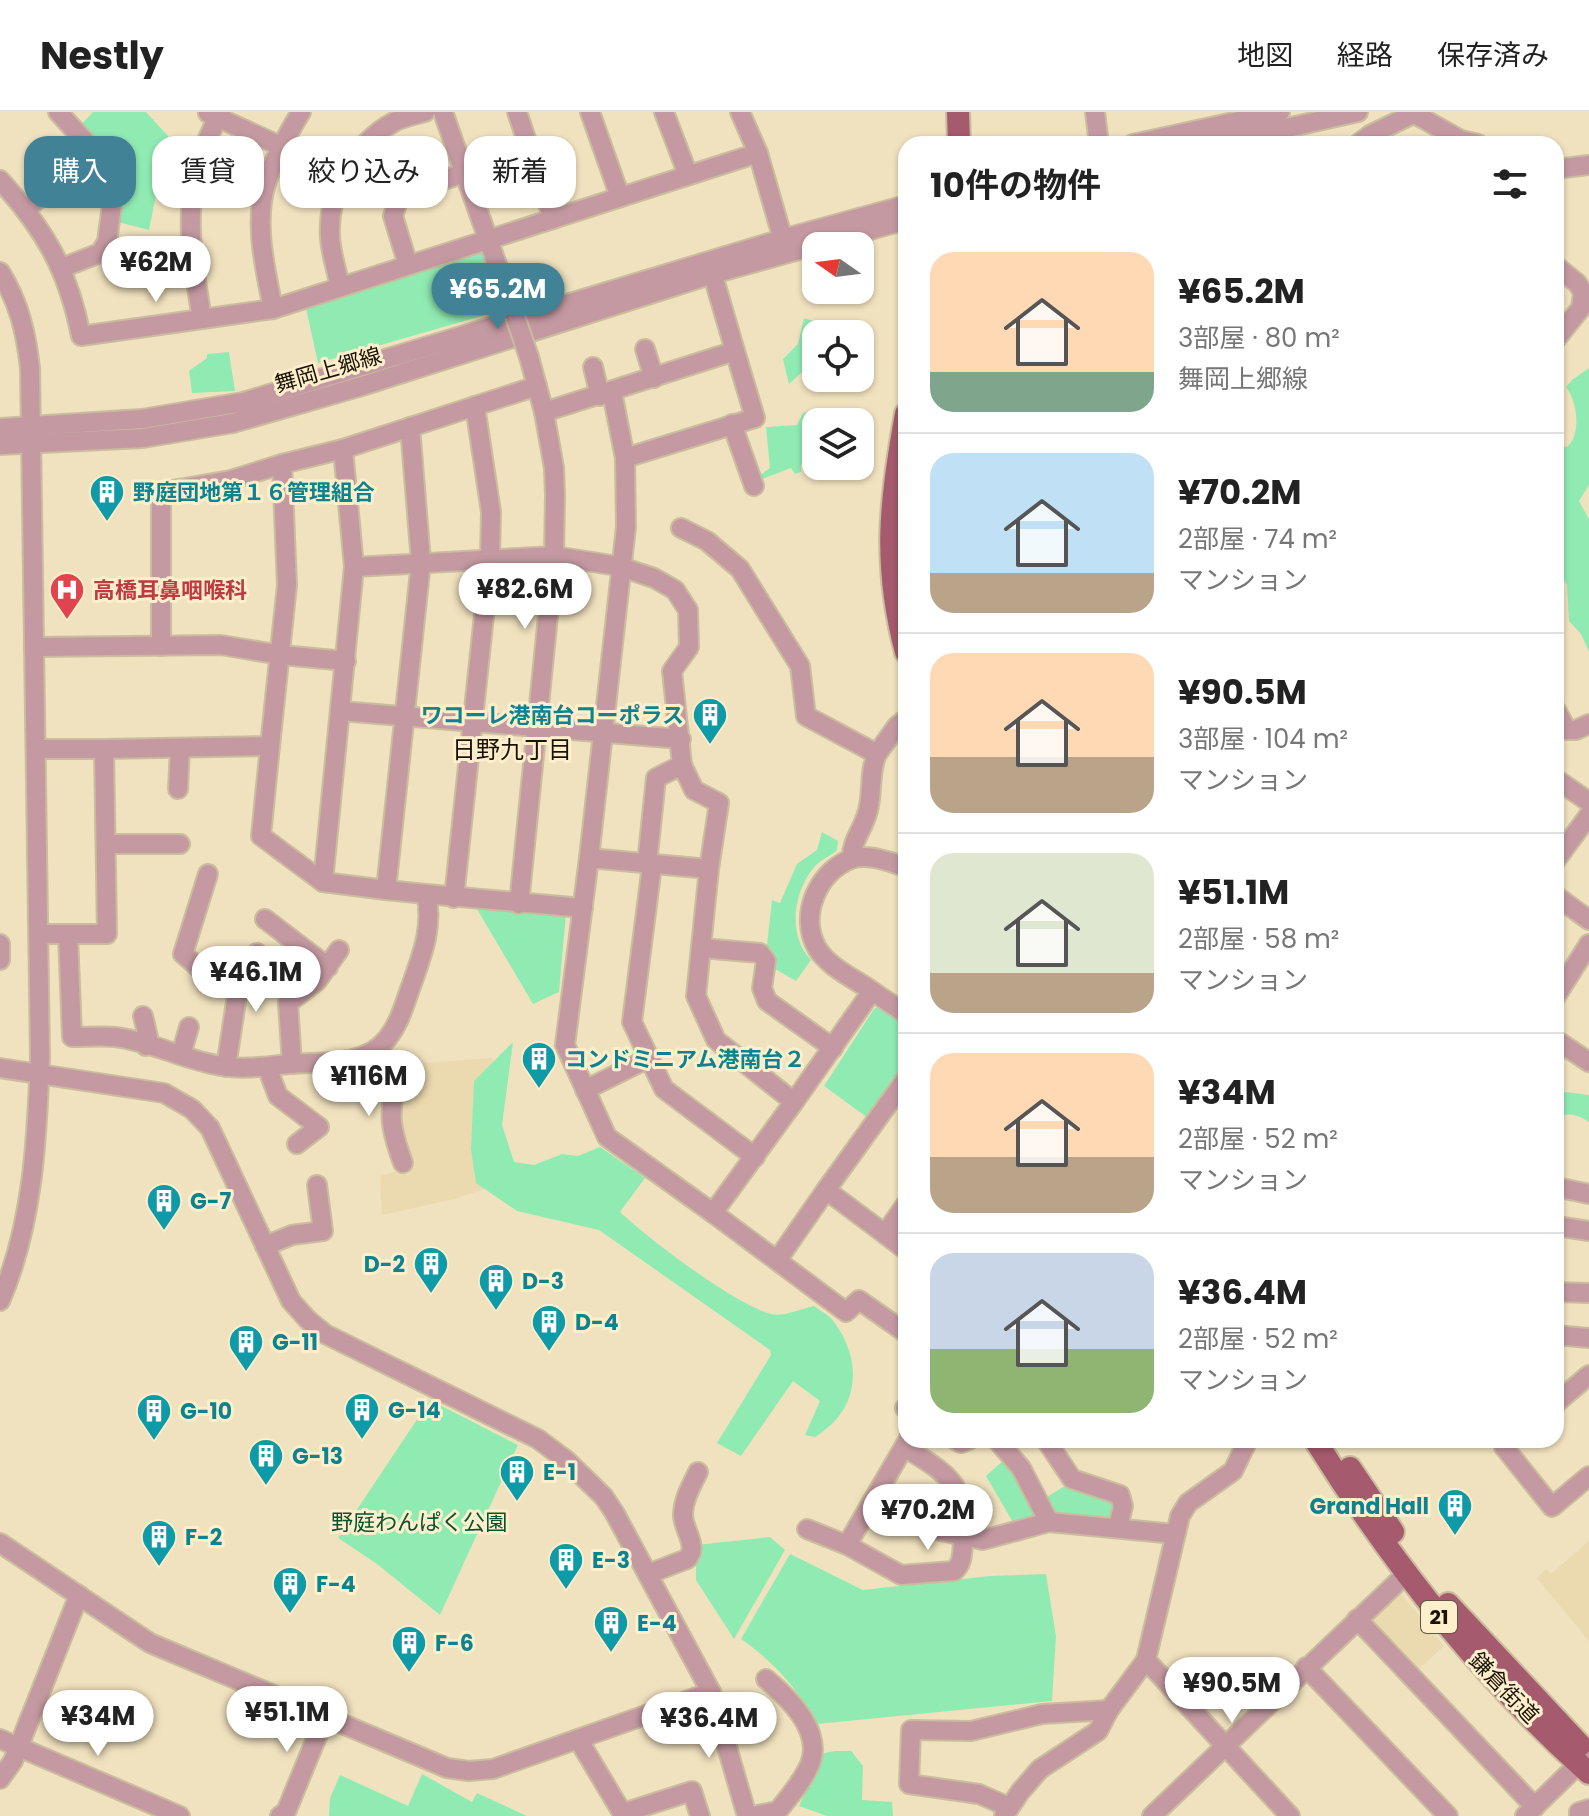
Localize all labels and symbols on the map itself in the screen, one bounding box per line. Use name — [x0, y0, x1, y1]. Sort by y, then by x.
north arrow — [802, 232, 874, 304]
pin: ¥62M — [109, 236, 203, 304]
pin: ¥65.2M — [433, 263, 563, 331]
street label: 舞岡上郷線 — [271, 340, 385, 400]
building icon: 野庭団地第１６管理組合 — [88, 473, 126, 523]
place label: 野庭団地第１６管理組合 — [133, 477, 375, 508]
pin: ¥82.6M — [460, 563, 590, 631]
hospital icon: 高橋耳鼻咽喉科 — [48, 571, 86, 621]
place label: 高橋耳鼻咽喉科 — [93, 575, 247, 606]
building icon: ワコーレ港南台コーポラス — [691, 696, 729, 746]
place label: ワコーレ港南台コーポラス — [420, 700, 684, 731]
district label: 日野九丁目 — [452, 733, 572, 766]
pin: ¥46.1M — [191, 946, 321, 1014]
building icon: コンドミニアム港南台２ — [520, 1040, 558, 1090]
place label: コンドミニアム港南台２ — [565, 1044, 805, 1075]
pin: ¥116M — [313, 1050, 425, 1118]
building icon: G-7 — [145, 1182, 183, 1232]
place label: G-7 — [190, 1186, 232, 1217]
building icon: D-2 — [412, 1245, 450, 1295]
place label: D-2 — [364, 1249, 405, 1280]
building icon: D-3 — [477, 1262, 515, 1312]
place label: D-3 — [522, 1266, 564, 1297]
building icon: D-4 — [530, 1303, 568, 1353]
place label: D-4 — [575, 1307, 619, 1338]
building icon: G-11 — [227, 1323, 265, 1373]
place label: G-11 — [272, 1327, 318, 1358]
building icon: G-14 — [343, 1391, 381, 1441]
building icon: G-10 — [135, 1392, 173, 1442]
place label: G-14 — [388, 1395, 441, 1426]
place label: G-10 — [180, 1396, 232, 1427]
building icon: G-13 — [247, 1437, 285, 1487]
place label: G-13 — [292, 1441, 343, 1472]
building icon: E-1 — [498, 1453, 536, 1503]
place label: E-1 — [543, 1457, 576, 1488]
pin: ¥70.2M — [863, 1484, 993, 1552]
building icon: Grand Hall — [1436, 1487, 1474, 1537]
place label: Grand Hall — [1309, 1491, 1429, 1522]
park label: 野庭わんぱく公園 — [331, 1507, 507, 1538]
building icon: F-2 — [140, 1518, 178, 1568]
place label: F-2 — [185, 1522, 222, 1553]
building icon: E-3 — [547, 1541, 585, 1591]
place label: E-3 — [592, 1545, 630, 1576]
building icon: F-4 — [271, 1565, 309, 1615]
place label: F-4 — [316, 1569, 356, 1600]
road number: 21 — [1421, 1601, 1457, 1633]
building icon: E-4 — [592, 1604, 630, 1654]
place label: E-4 — [637, 1608, 677, 1639]
building icon: F-6 — [390, 1624, 428, 1674]
place label: F-6 — [435, 1628, 474, 1659]
street label: 鎌倉街道 — [1462, 1646, 1546, 1730]
pin: ¥90.5M — [1167, 1657, 1297, 1725]
pin: ¥51.1M — [222, 1686, 352, 1754]
pin: ¥34M — [51, 1690, 145, 1758]
pin: ¥36.4M — [644, 1692, 774, 1760]

